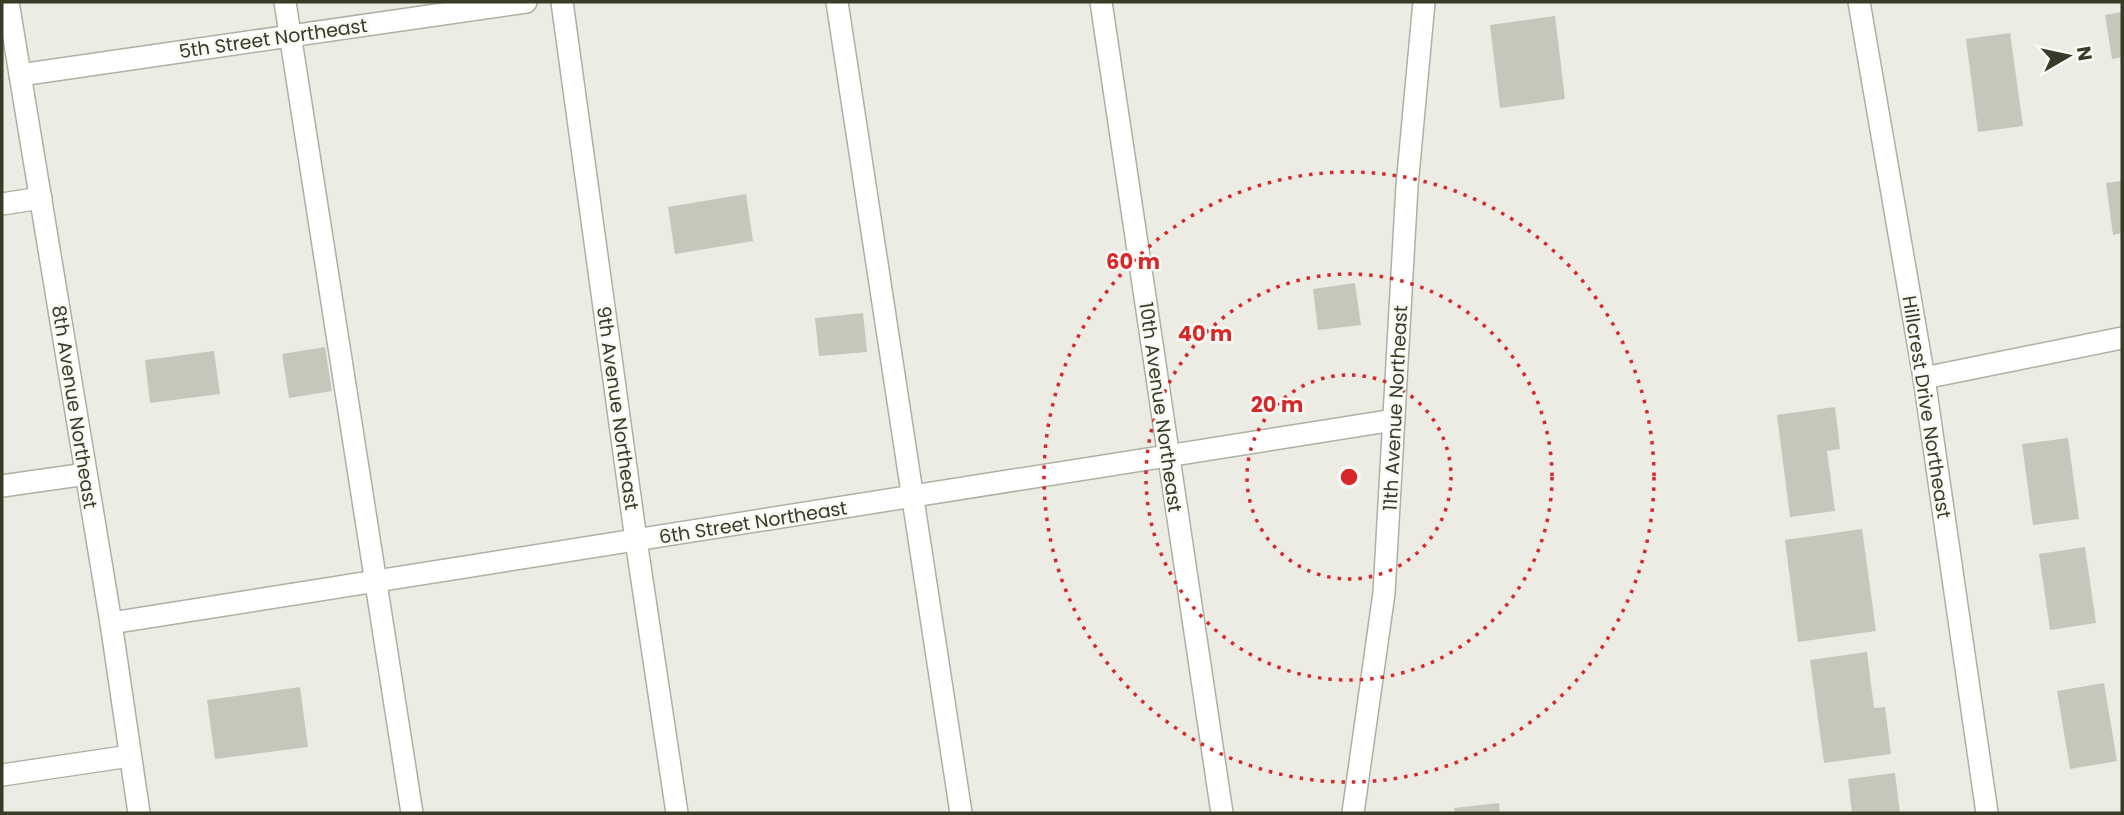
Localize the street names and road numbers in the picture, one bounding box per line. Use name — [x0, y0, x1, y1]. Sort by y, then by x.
street label: 5th Street Northeast — [177, 12, 369, 65]
street label: Hillcrest Drive Northeast — [1896, 294, 1957, 521]
street label: 10th Avenue Northeast — [1132, 300, 1189, 514]
street label: 8th Avenue Northeast — [45, 303, 104, 511]
street label: 9th Avenue Northeast — [590, 304, 645, 512]
street label: 11th Avenue Northeast — [1377, 304, 1414, 512]
street label: 6th Street Northeast — [657, 494, 849, 551]

